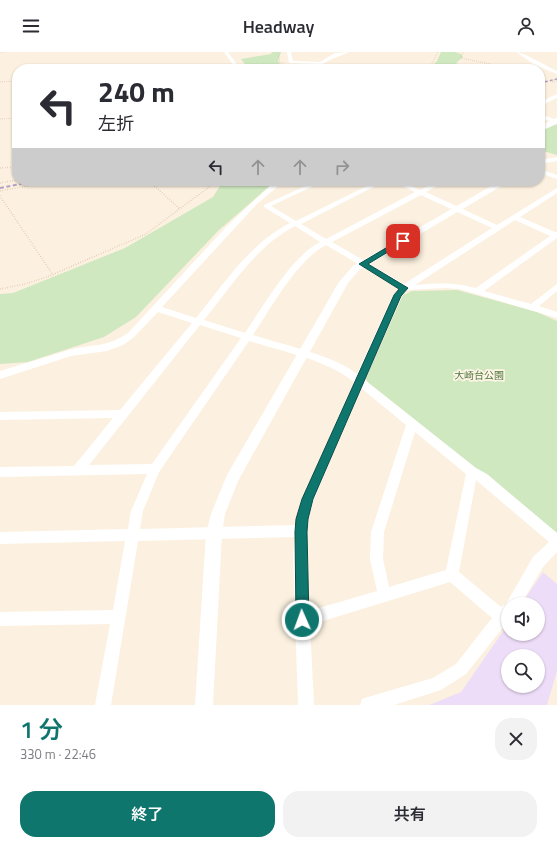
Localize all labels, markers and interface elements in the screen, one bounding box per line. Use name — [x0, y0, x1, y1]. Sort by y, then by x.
text: Headway — [243, 13, 314, 40]
icon: menu — [20, 15, 42, 37]
icon: person — [515, 15, 537, 37]
text: 240 m — [98, 70, 175, 113]
icon: left — [32, 80, 84, 132]
text: 左折 — [98, 110, 134, 137]
icon: left — [205, 156, 227, 178]
icon: ahead — [247, 156, 269, 178]
icon: ahead — [289, 156, 311, 178]
icon: right — [331, 156, 353, 178]
pin — [386, 224, 420, 258]
icon: arrive — [392, 230, 414, 252]
park label: 大崎台公園 — [454, 368, 504, 383]
map controls — [501, 597, 545, 693]
button: sound — [501, 597, 545, 641]
position arrow — [281, 599, 323, 641]
button: search — [501, 649, 545, 693]
text: 1 分 — [20, 711, 63, 747]
button: close — [495, 718, 537, 760]
text: 330 m · 22:46 — [20, 744, 96, 764]
button: 終了 — [20, 791, 275, 837]
button: 共有 — [283, 791, 537, 837]

